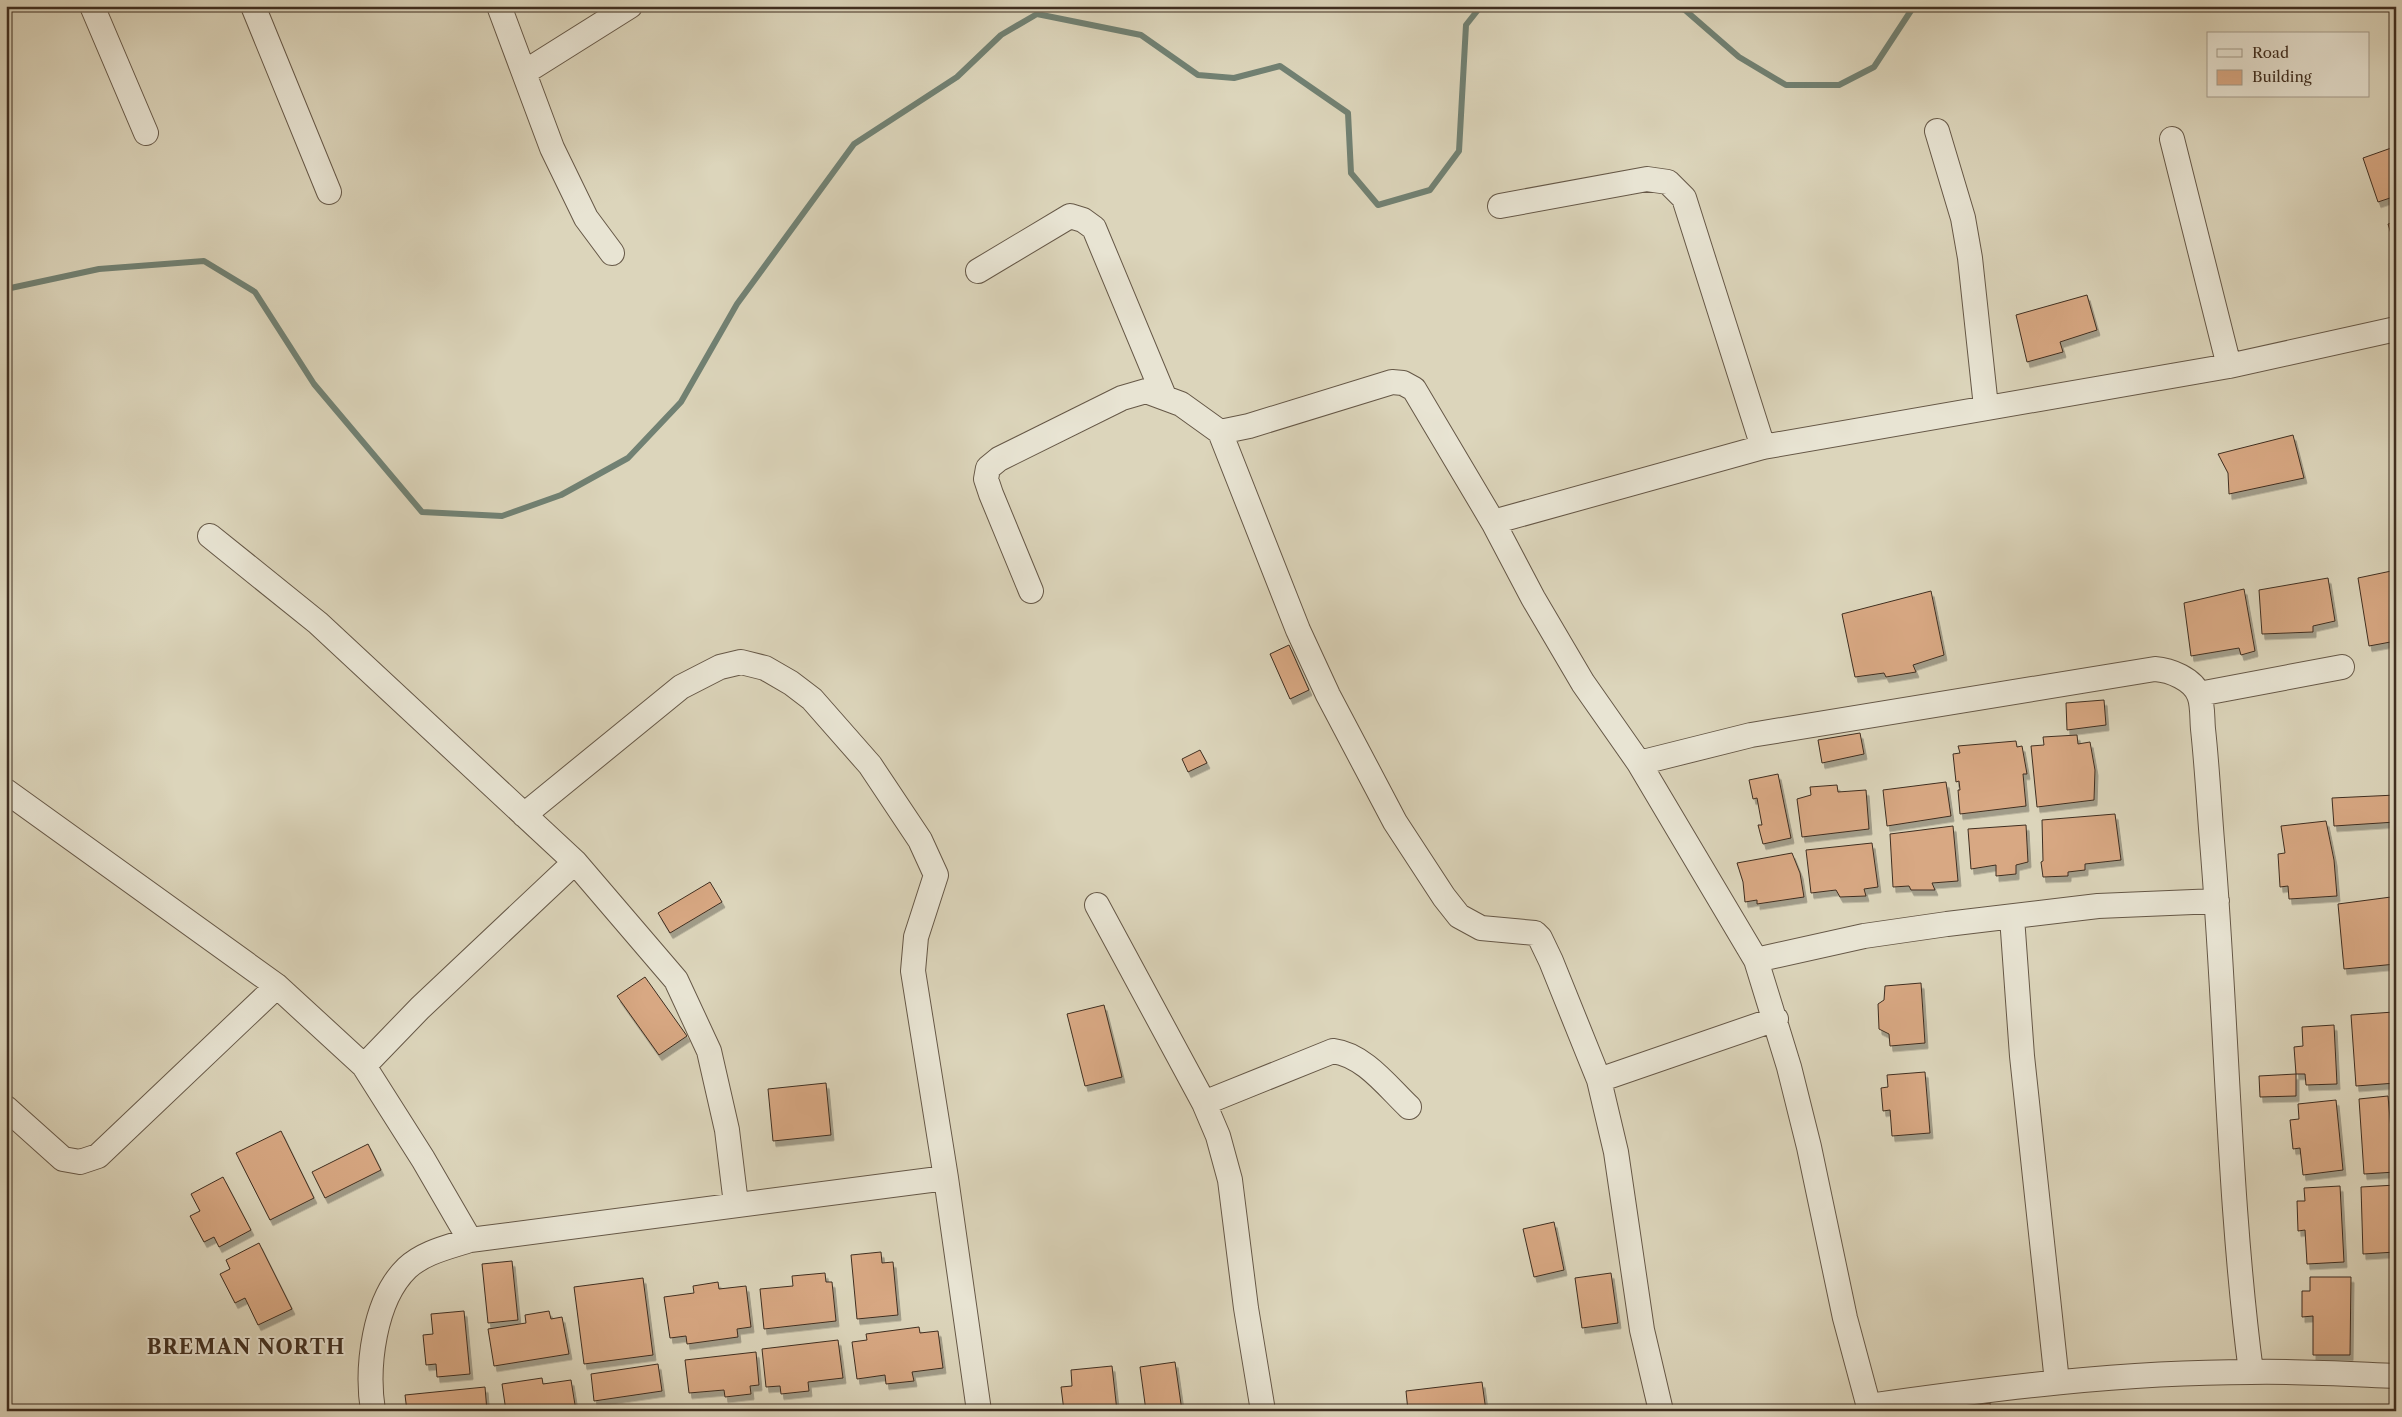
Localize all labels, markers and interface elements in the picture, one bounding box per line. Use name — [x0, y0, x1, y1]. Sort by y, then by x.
legend — [2207, 32, 2370, 98]
text: Road — [2252, 43, 2289, 62]
text: Building — [2252, 67, 2312, 86]
district label: BREMAN NORTH — [147, 1335, 345, 1359]

